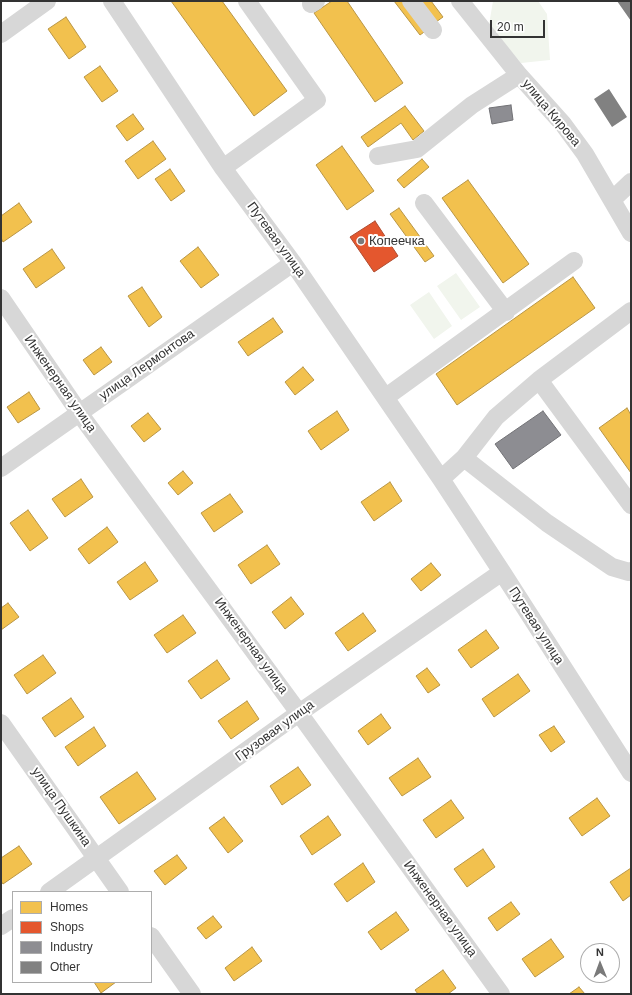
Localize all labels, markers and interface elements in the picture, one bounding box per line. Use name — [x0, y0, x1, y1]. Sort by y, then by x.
scale bar — [492, 12, 547, 38]
text: 20 m — [497, 20, 524, 34]
street label: улица Кирова — [518, 76, 584, 150]
street label: Путевая улица — [243, 199, 309, 281]
place label: Копеечка — [369, 233, 425, 249]
marker: Копеечка — [356, 236, 366, 246]
street label: улица Лермонтова — [96, 326, 198, 404]
street label: Инженерная улица — [21, 332, 99, 436]
street label: Путевая улица — [505, 584, 567, 668]
street label: Инженерная улица — [211, 595, 291, 697]
street label: Грузовая улица — [233, 697, 317, 765]
street label: улица Пушкина — [28, 764, 94, 850]
street label: Инженерная улица — [400, 858, 480, 960]
legend — [12, 891, 152, 983]
text: Homes — [50, 900, 88, 914]
text: Shops — [50, 920, 84, 934]
text: Industry — [50, 940, 93, 954]
north arrow — [580, 943, 620, 983]
text: N — [596, 946, 604, 958]
text: Other — [50, 960, 80, 974]

